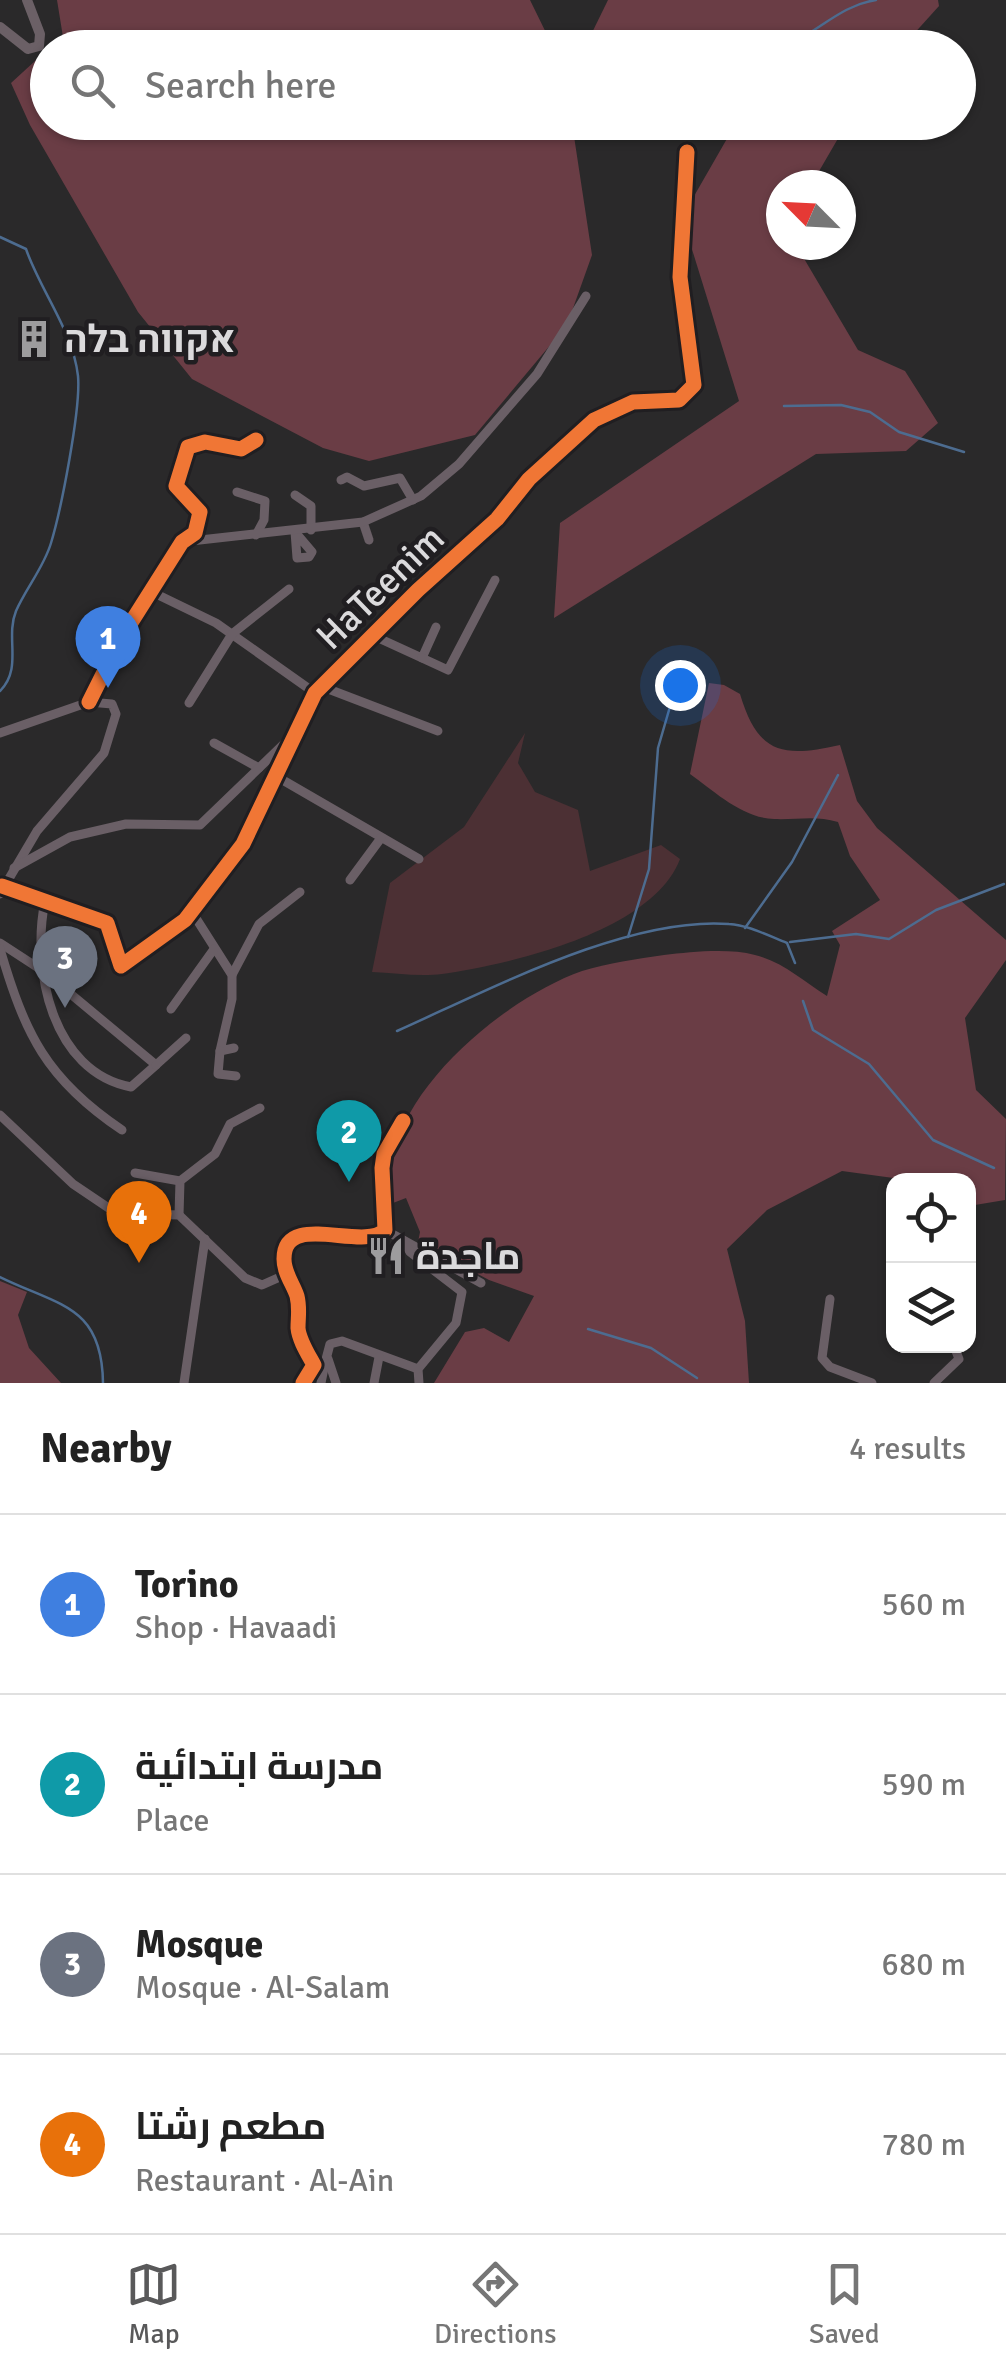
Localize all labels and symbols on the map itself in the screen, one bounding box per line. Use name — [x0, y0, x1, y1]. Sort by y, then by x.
north arrow — [766, 170, 856, 260]
place label: אקווה בלה — [64, 316, 235, 363]
building icon: אקווה בלה — [13, 318, 55, 360]
street label: HaTeenim — [307, 515, 454, 660]
pin: 1 — [76, 606, 140, 688]
your location — [655, 660, 706, 711]
pin: 3 — [32, 926, 98, 1008]
pin: 2 — [316, 1100, 382, 1182]
pin: 4 — [106, 1180, 172, 1263]
place label: ماجدة — [416, 1233, 521, 1280]
restaurant icon: ماجدة — [365, 1235, 407, 1277]

